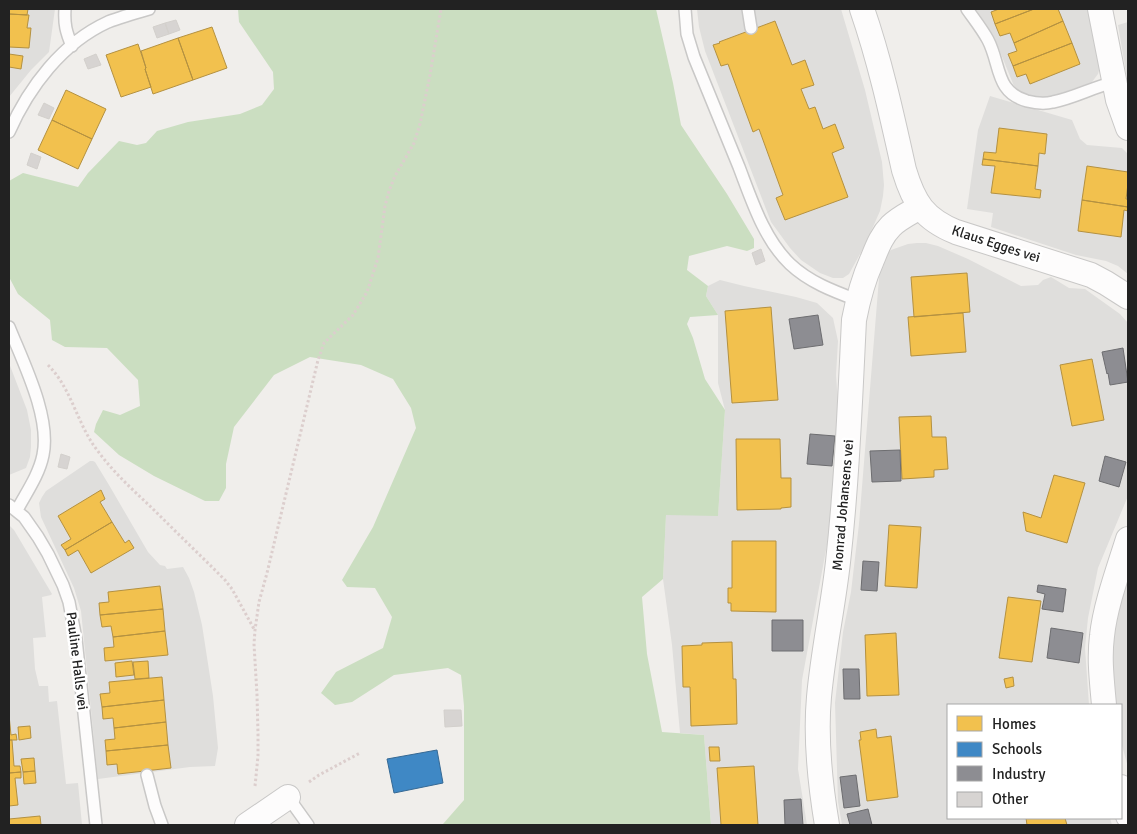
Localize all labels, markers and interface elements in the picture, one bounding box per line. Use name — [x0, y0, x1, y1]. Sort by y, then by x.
street label: Klaus Egges vei — [950, 222, 1042, 266]
street label: Monrad Johansens vei — [829, 439, 857, 571]
street label: Pauline Halls vei — [63, 611, 91, 711]
legend — [947, 704, 1122, 819]
text: Homes — [992, 715, 1036, 733]
text: Schools — [992, 740, 1043, 758]
text: Industry — [992, 765, 1045, 783]
text: Other — [992, 790, 1029, 808]

